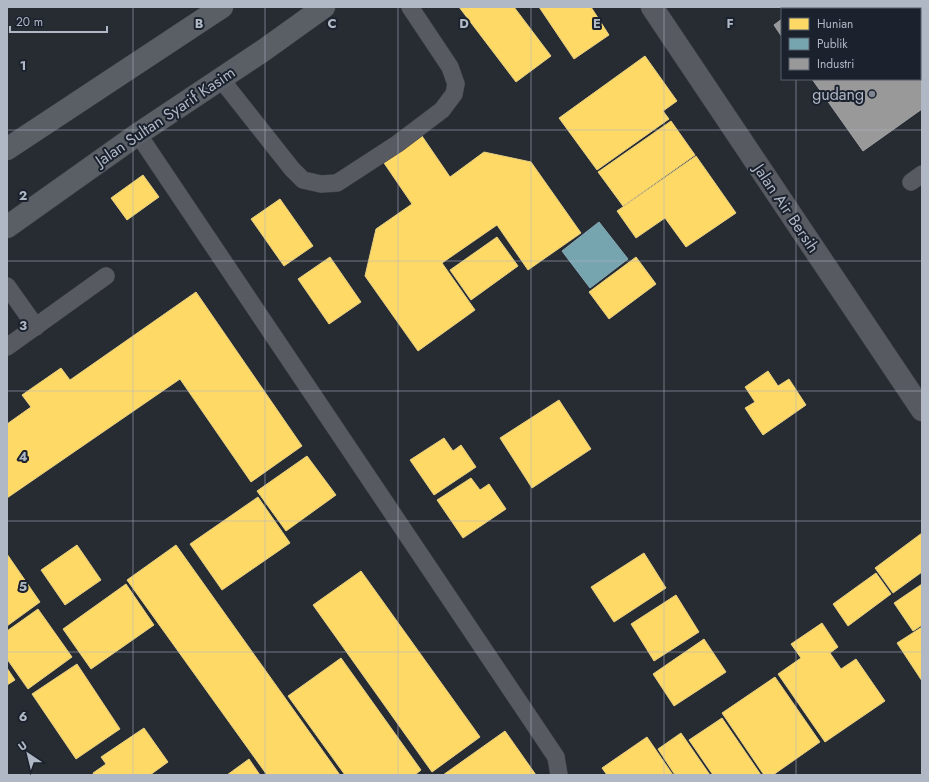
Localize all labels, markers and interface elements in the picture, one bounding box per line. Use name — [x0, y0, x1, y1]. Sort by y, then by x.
scale bar — [10, 8, 107, 34]
legend — [781, 8, 921, 80]
text: 20 m — [16, 13, 43, 31]
text: B — [195, 14, 204, 33]
text: C — [327, 14, 337, 33]
text: D — [459, 14, 469, 33]
text: E — [593, 14, 601, 33]
text: F — [726, 14, 734, 33]
text: Hunian — [817, 15, 853, 33]
text: Publik — [817, 35, 848, 53]
text: Industri — [817, 55, 854, 73]
text: 1 — [20, 56, 26, 75]
street label: Jalan Sultan Syarif Kasim — [89, 61, 240, 173]
place label: gudang — [812, 83, 864, 106]
marker: gudang — [867, 89, 877, 99]
street label: Jalan Air Bersih — [747, 158, 825, 257]
text: 2 — [19, 186, 27, 205]
text: 3 — [19, 316, 27, 335]
text: 4 — [18, 447, 28, 466]
text: 5 — [19, 577, 27, 596]
text: 6 — [19, 707, 28, 726]
north arrow — [8, 734, 48, 774]
text: U — [15, 737, 30, 755]

